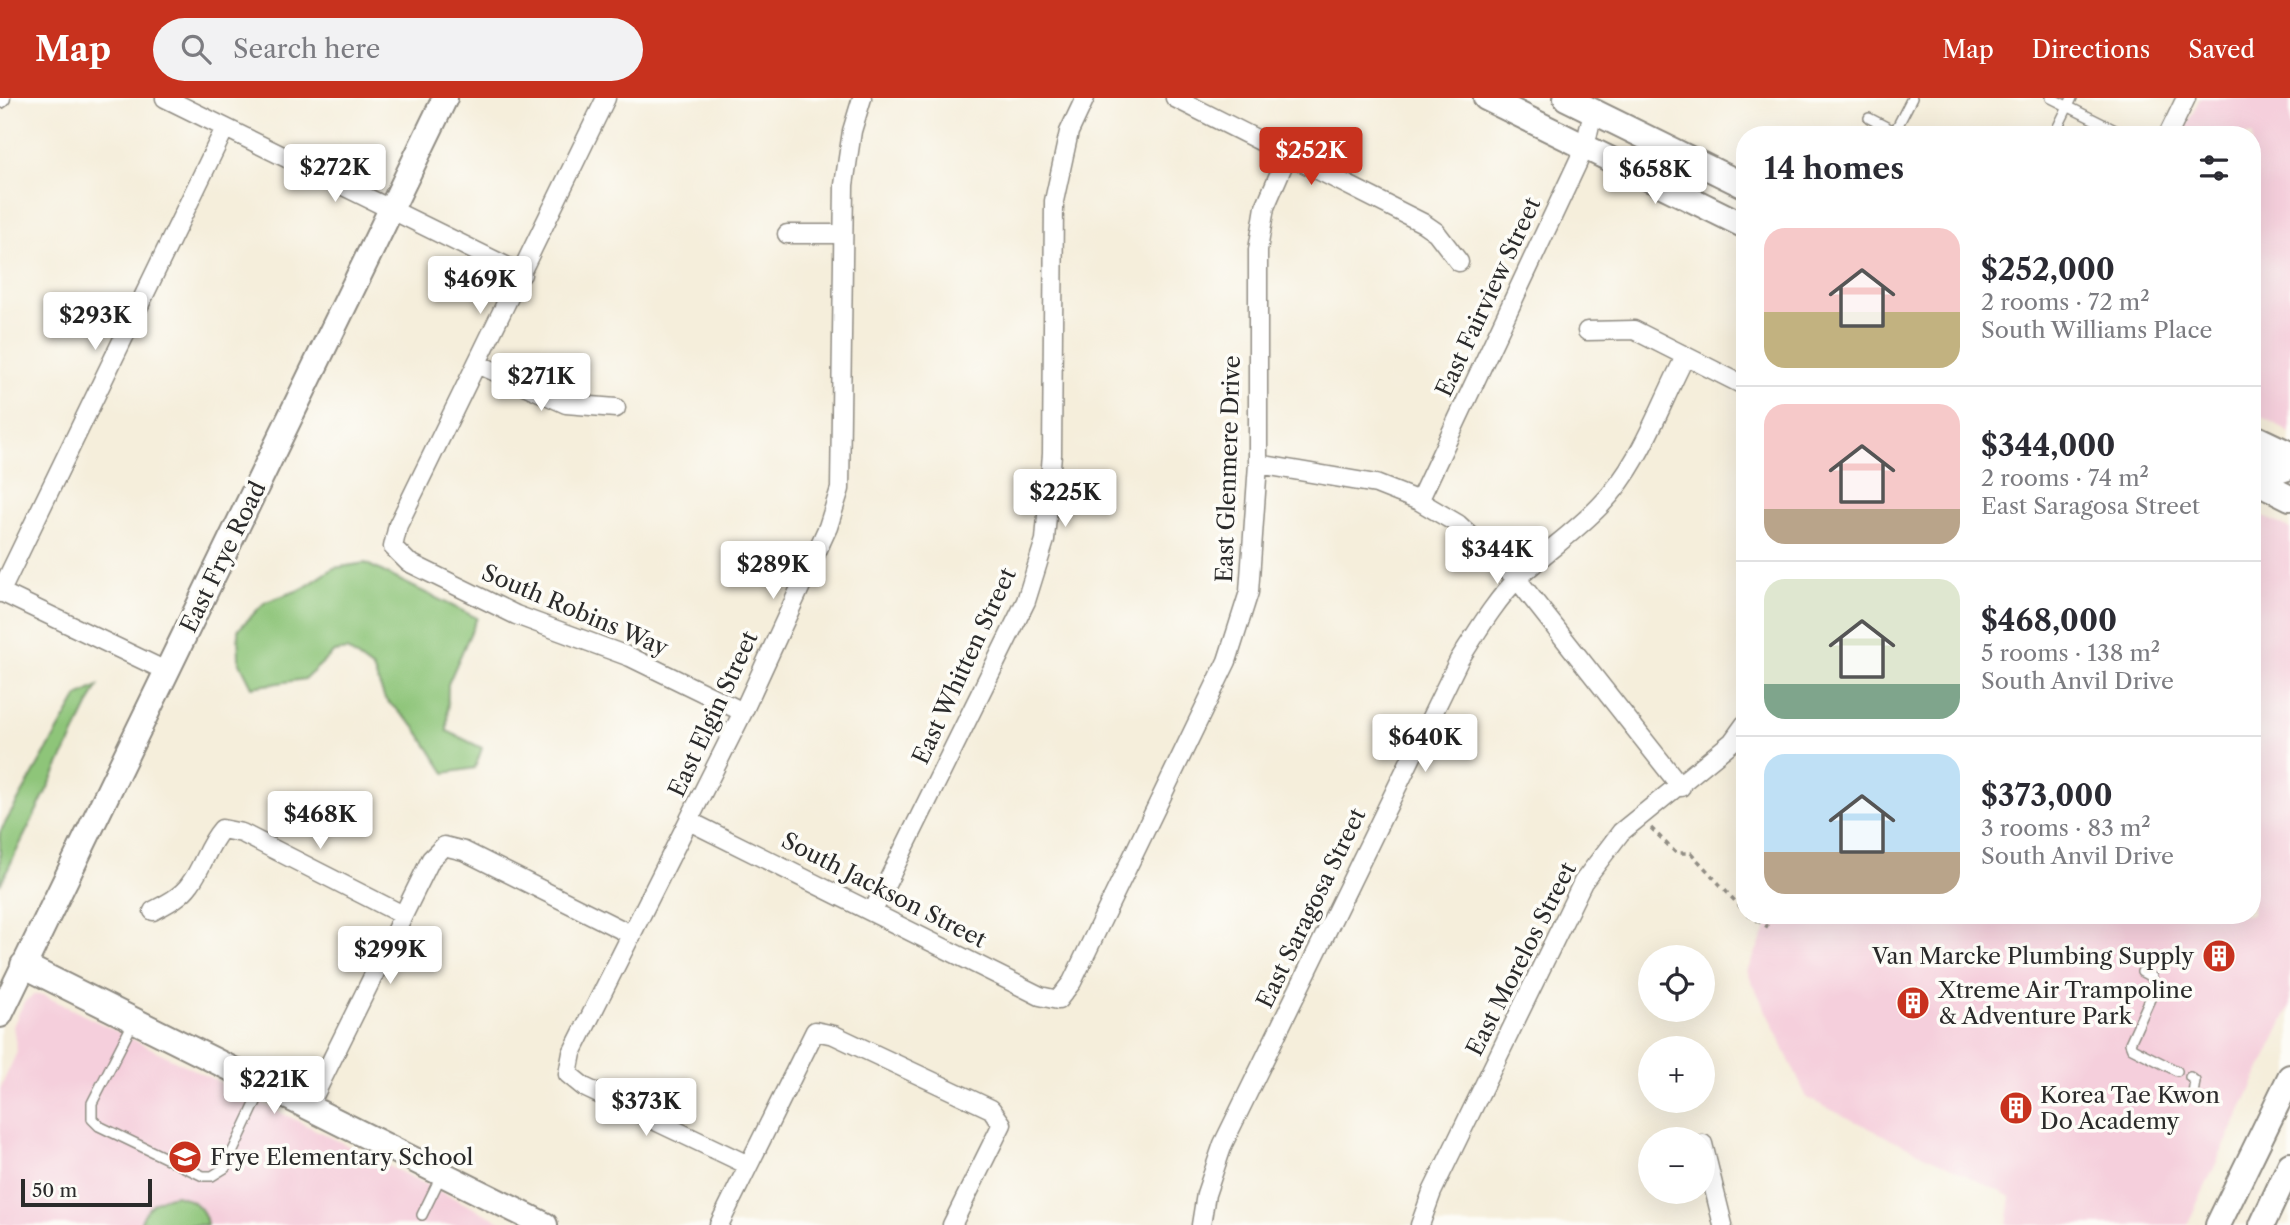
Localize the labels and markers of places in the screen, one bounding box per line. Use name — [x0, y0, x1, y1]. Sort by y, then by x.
pin: $252K — [1262, 127, 1360, 187]
pin: $272K — [286, 144, 384, 204]
pin: $658K — [1606, 146, 1704, 206]
pin: $469K — [431, 256, 529, 316]
pin: $293K — [46, 292, 144, 352]
pin: $271K — [492, 354, 590, 413]
pin: $225K — [1016, 470, 1114, 529]
pin: $344K — [1448, 526, 1546, 586]
pin: $289K — [724, 542, 822, 601]
pin: $640K — [1376, 714, 1474, 774]
pin: $468K — [271, 792, 369, 851]
pin: $299K — [341, 926, 439, 986]
building icon: Van Marcke Plumbing Supply — [2200, 937, 2238, 975]
place label: Van Marcke Plumbing Supply — [1871, 942, 2194, 970]
place label: Xtreme Air Trampoline & Adventure Park — [1937, 976, 2193, 1030]
building icon: Xtreme Air Trampoline & Adventure Park — [1894, 984, 1932, 1022]
pin: $221K — [225, 1056, 323, 1116]
pin: $373K — [597, 1079, 695, 1138]
place label: Korea Tae Kwon Do Academy — [2040, 1081, 2220, 1135]
building icon: Korea Tae Kwon Do Academy — [1997, 1089, 2035, 1127]
school or university icon: Frye Elementary School — [166, 1138, 204, 1176]
place label: Frye Elementary School — [210, 1143, 474, 1171]

